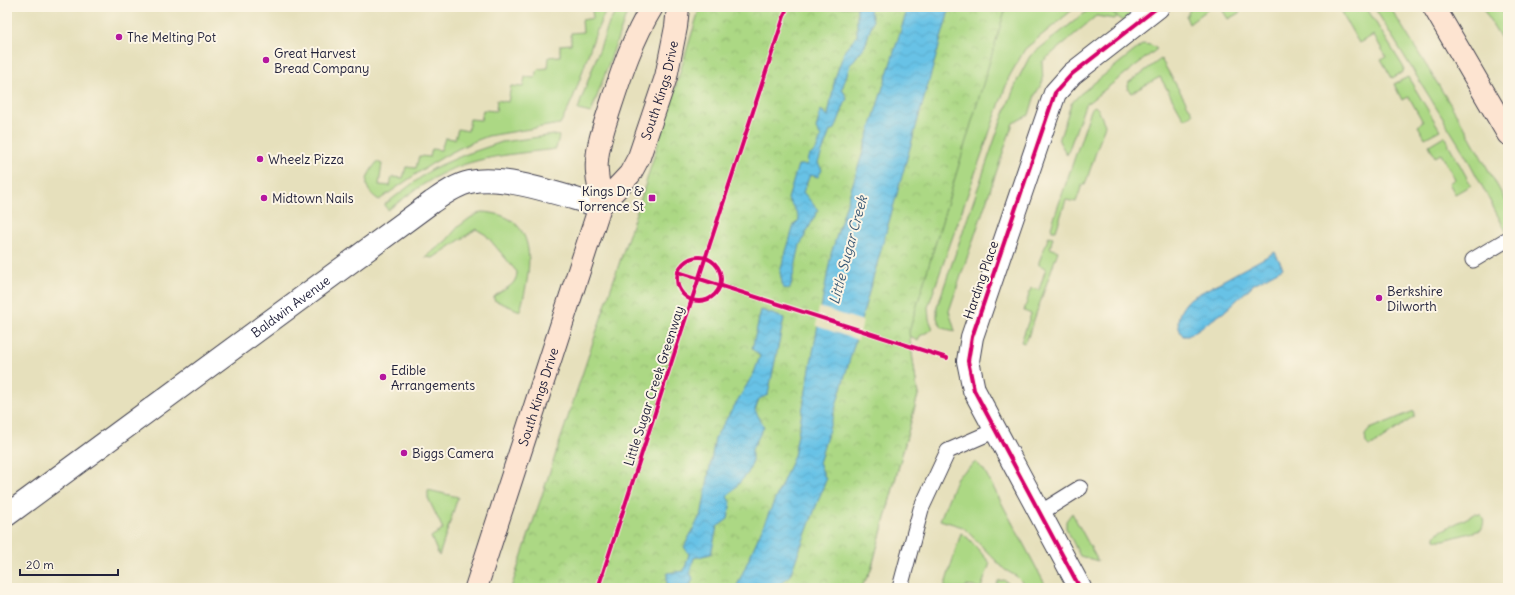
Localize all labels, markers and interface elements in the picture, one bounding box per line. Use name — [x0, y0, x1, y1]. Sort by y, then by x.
place label: The Melting Pot — [127, 29, 217, 46]
marker: The Melting Pot — [114, 32, 124, 42]
street label: South Kings Drive — [637, 39, 682, 142]
place label: Great Harvest Bread Company — [274, 45, 369, 77]
marker: Great Harvest Bread Company — [261, 55, 271, 65]
place label: Wheelz Pizza — [268, 151, 344, 168]
marker: Wheelz Pizza — [255, 154, 265, 164]
place label: Kings Dr & Torrence St — [578, 183, 645, 215]
place label: Midtown Nails — [272, 190, 354, 207]
marker: Midtown Nails — [259, 193, 269, 203]
marker: Kings Dr & Torrence St — [647, 193, 657, 203]
water label: Little Sugar Creek — [825, 193, 871, 306]
street label: Harding Place — [960, 239, 1002, 321]
street label: Baldwin Avenue — [248, 272, 333, 341]
place label: Berkshire Dilworth — [1387, 283, 1443, 315]
marker: Berkshire Dilworth — [1374, 293, 1384, 303]
street label: Little Sugar Creek Greenway — [620, 304, 688, 468]
street label: South Kings Drive — [514, 345, 562, 448]
place label: Edible Arrangements — [391, 362, 475, 394]
marker: Edible Arrangements — [378, 372, 388, 382]
place label: Biggs Camera — [412, 445, 494, 462]
marker: Biggs Camera — [399, 448, 409, 458]
scale bar — [20, 551, 118, 577]
text: 20 m — [26, 557, 54, 572]

